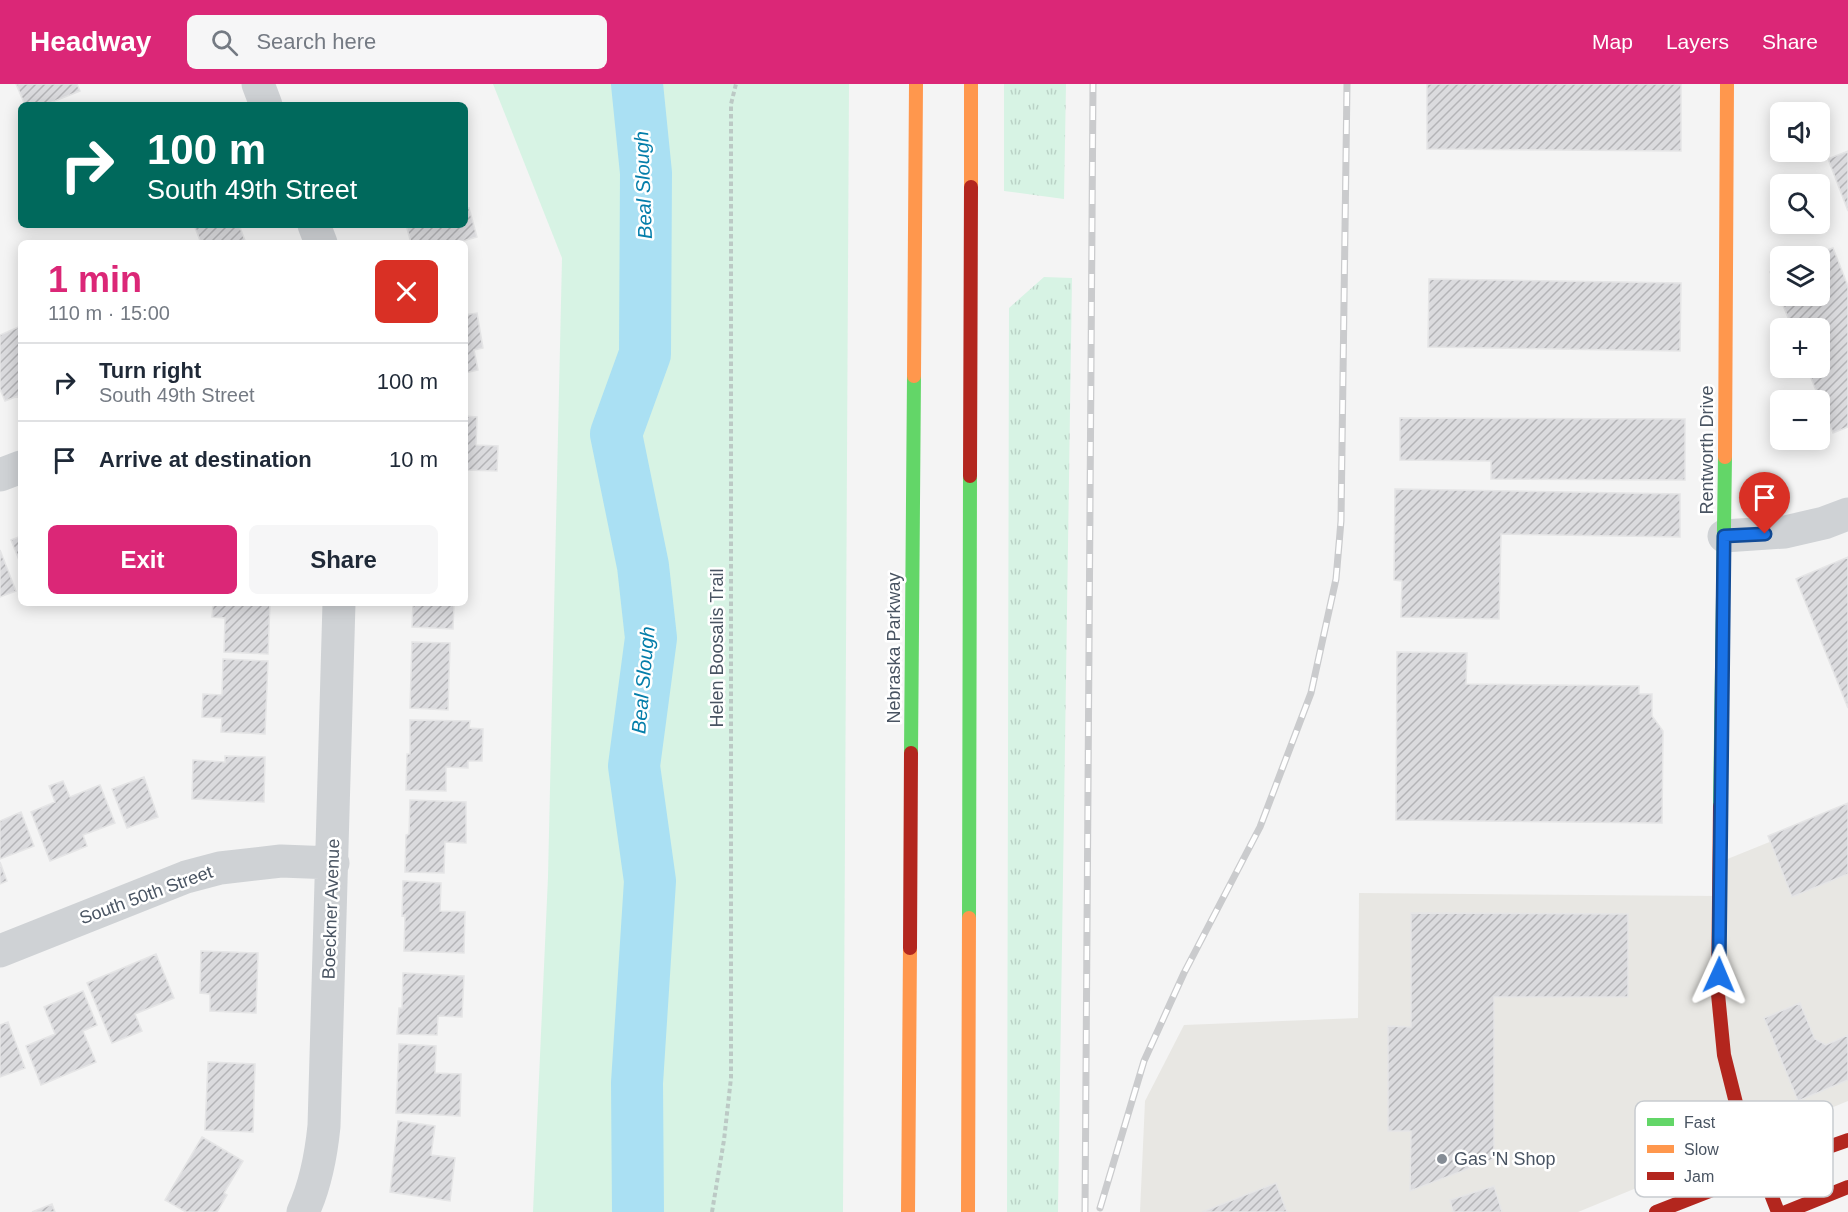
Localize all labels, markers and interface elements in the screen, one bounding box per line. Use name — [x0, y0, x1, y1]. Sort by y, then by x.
search box — [187, 15, 607, 69]
text: Headway — [30, 26, 151, 57]
icon: search — [208, 26, 241, 59]
text: Search here — [256, 29, 376, 54]
text: Map — [1592, 30, 1633, 53]
text: Layers — [1666, 30, 1729, 53]
text: Share — [1762, 30, 1818, 53]
map controls — [1770, 102, 1830, 450]
button: sound — [1770, 102, 1830, 162]
icon: right — [48, 126, 126, 204]
text: 100 m — [147, 126, 266, 173]
water label: Beal Slough — [630, 131, 656, 239]
button: search — [1770, 174, 1830, 234]
text: South 49th Street — [147, 175, 357, 205]
button: layers — [1770, 246, 1830, 306]
text: 1 min — [48, 259, 142, 300]
button: close — [375, 260, 438, 323]
text: 110 m · 15:00 — [48, 302, 170, 324]
button: + — [1770, 318, 1830, 378]
text: Turn right — [99, 358, 201, 383]
icon: right — [48, 366, 81, 399]
text: 100 m — [377, 369, 438, 394]
text: South 49th Street — [99, 384, 255, 406]
street label: Rentworth Drive — [1697, 385, 1717, 515]
button: − — [1770, 390, 1830, 450]
icon: arrive — [48, 444, 81, 477]
text: Arrive at destination — [99, 447, 312, 472]
text: 10 m — [389, 447, 438, 472]
pin — [1739, 472, 1790, 534]
icon: arrive — [1748, 481, 1781, 514]
button: Exit — [48, 525, 237, 594]
button: Share — [249, 525, 438, 594]
street label: Helen Boosalis Trail — [707, 568, 727, 728]
street label: Nebraska Parkway — [884, 572, 904, 724]
water label: Beal Slough — [627, 625, 659, 735]
street label: Boeckner Avenue — [319, 838, 343, 980]
street label: South 50th Street — [77, 862, 215, 928]
position arrow — [1687, 943, 1751, 1007]
legend — [1635, 1101, 1833, 1197]
text: Fast — [1684, 1114, 1716, 1131]
text: Slow — [1684, 1141, 1719, 1158]
place label: Gas 'N Shop — [1454, 1149, 1556, 1169]
marker: Gas 'N Shop — [1435, 1152, 1449, 1166]
text: Jam — [1684, 1168, 1714, 1185]

